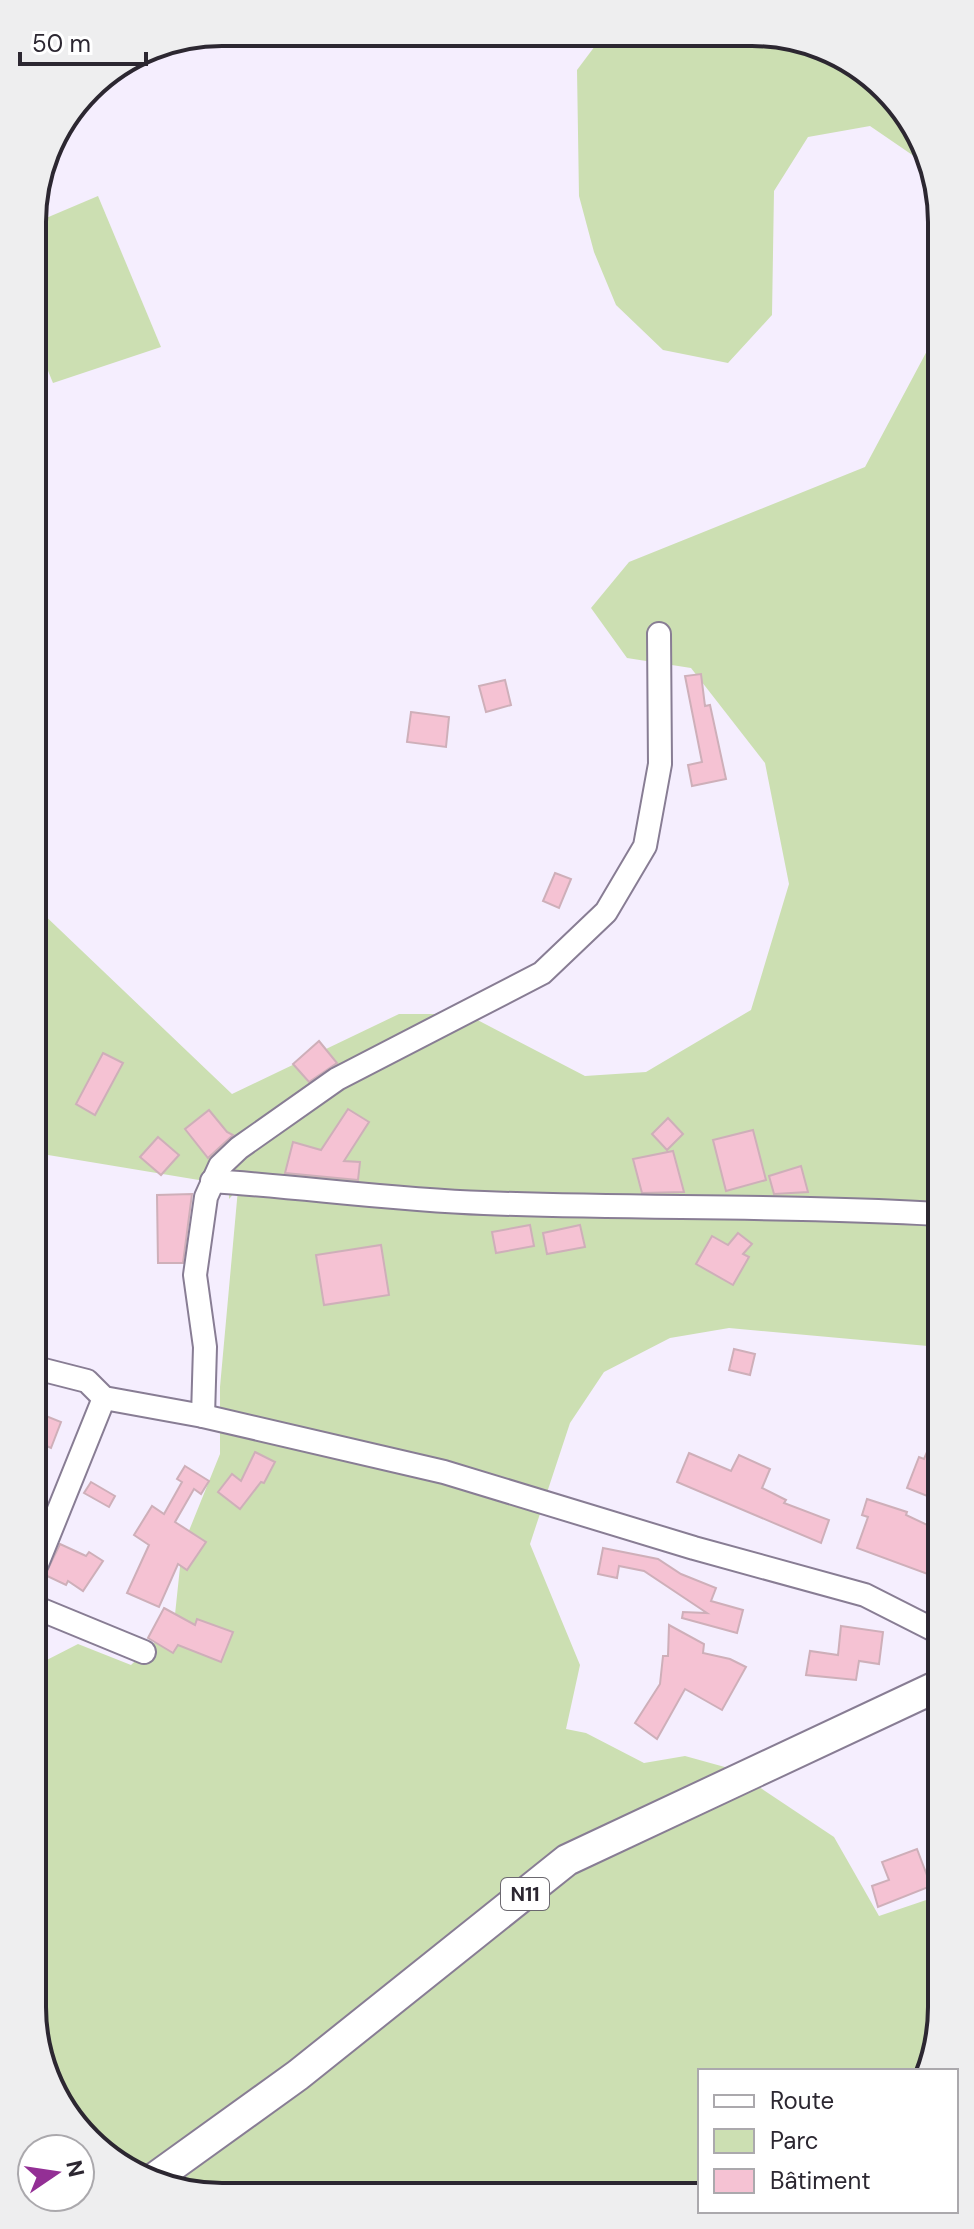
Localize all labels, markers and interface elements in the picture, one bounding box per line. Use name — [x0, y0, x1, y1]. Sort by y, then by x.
scale bar — [20, 16, 146, 66]
text: 50 m — [32, 28, 91, 59]
road number: N11 — [501, 1878, 549, 1910]
legend — [698, 2069, 958, 2213]
text: Route — [770, 2085, 834, 2116]
text: Parc — [770, 2125, 819, 2156]
north arrow — [16, 2133, 96, 2213]
text: N — [59, 2158, 91, 2180]
text: Bâtiment — [770, 2165, 871, 2196]

